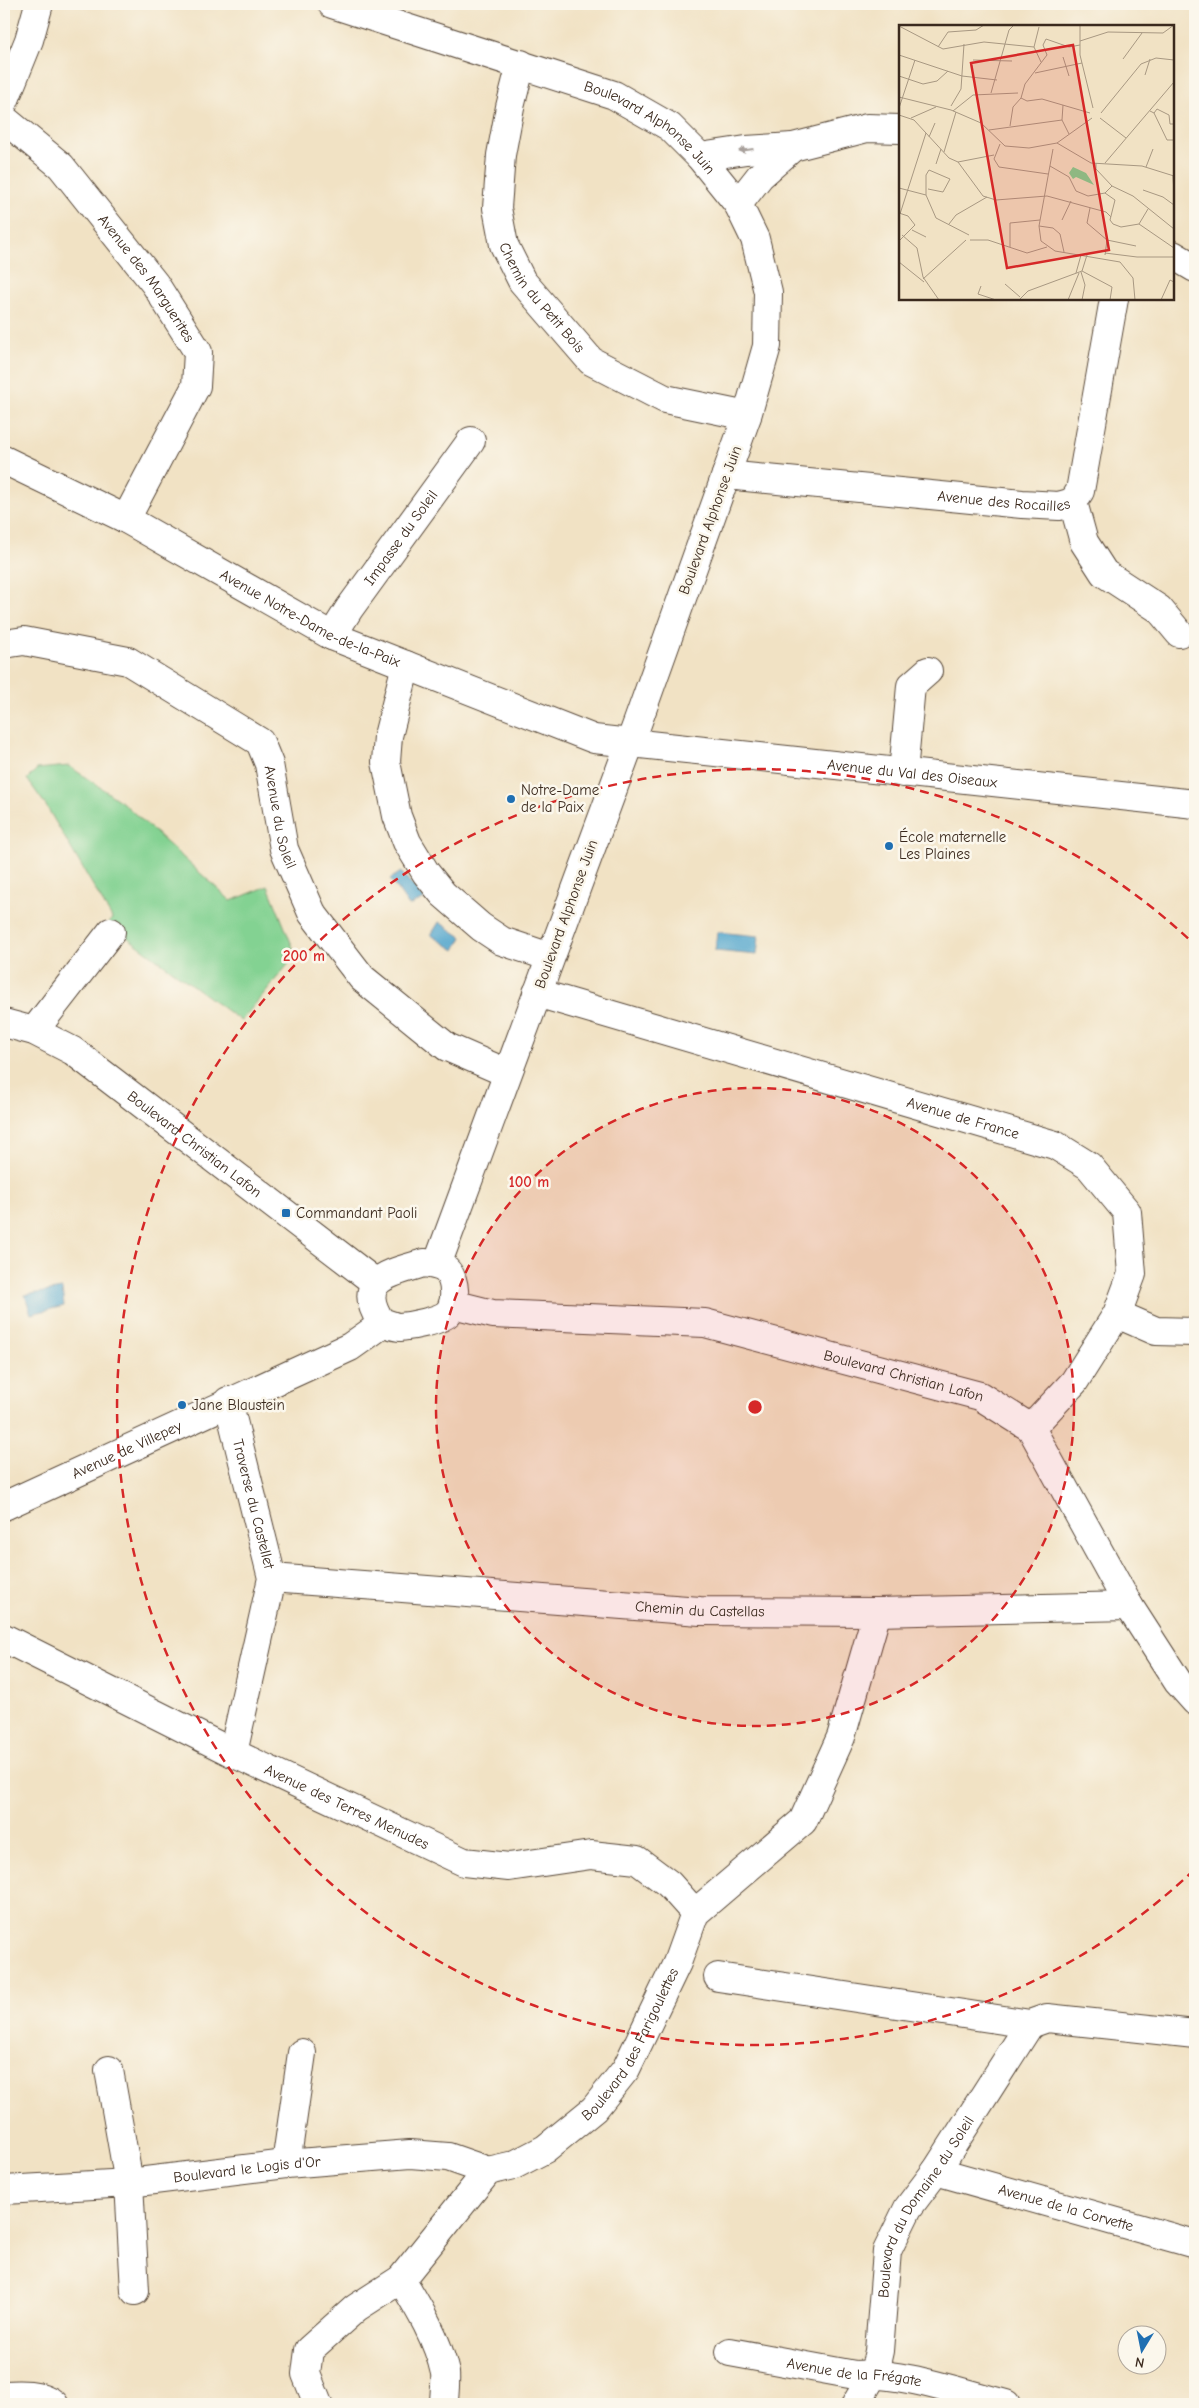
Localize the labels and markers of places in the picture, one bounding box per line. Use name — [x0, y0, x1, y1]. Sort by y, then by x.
place label: Notre-Dame de la Paix — [521, 781, 600, 816]
marker: Notre-Dame de la Paix — [505, 793, 517, 805]
place label: École maternelle Les Plaines — [899, 827, 1007, 863]
marker: École maternelle Les Plaines — [883, 840, 895, 852]
place label: Commandant Paoli — [296, 1204, 417, 1222]
marker: Commandant Paoli — [280, 1207, 292, 1219]
place label: Jane Blaustein — [192, 1396, 285, 1414]
centre of rings — [746, 1398, 764, 1416]
marker: Jane Blaustein — [176, 1399, 188, 1411]

